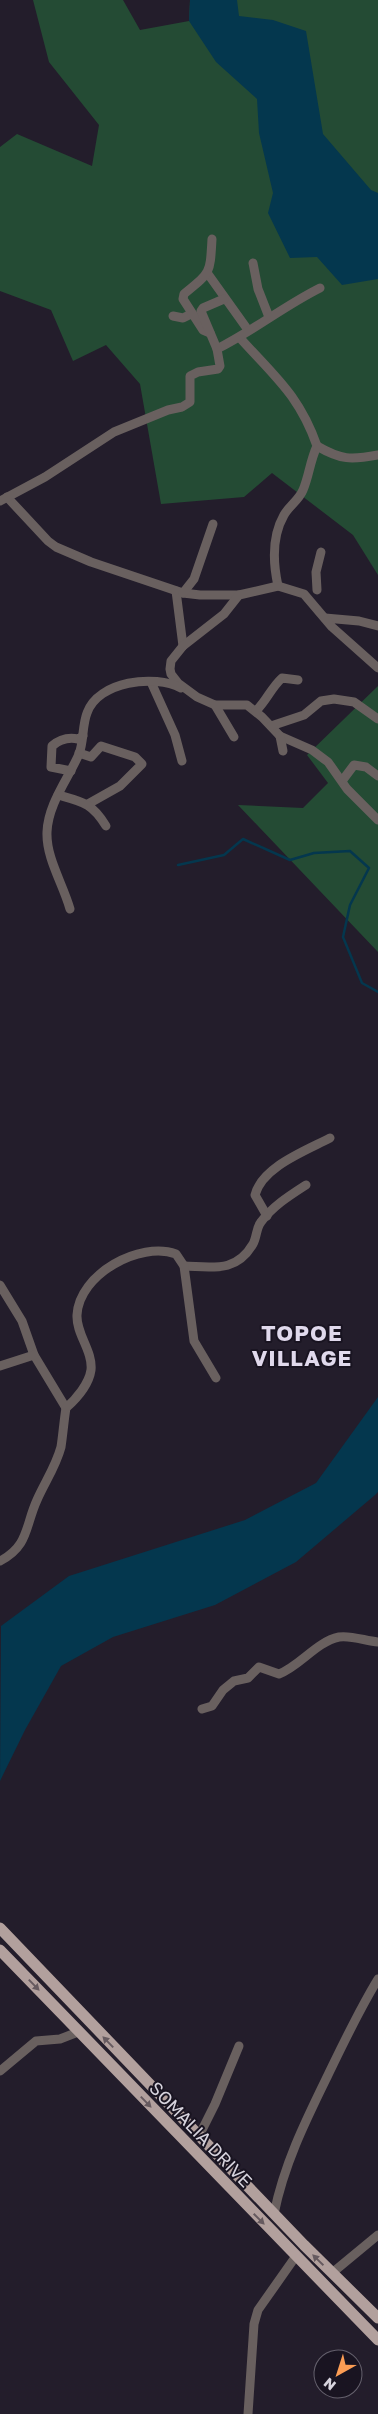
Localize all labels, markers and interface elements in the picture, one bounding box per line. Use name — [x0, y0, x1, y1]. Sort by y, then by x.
district label: TOPOE VILLAGE — [252, 1319, 352, 1371]
one-way arrow — [28, 1979, 40, 1991]
one-way arrow — [103, 2036, 115, 2048]
street label: SOMALIA DRIVE — [145, 2077, 257, 2191]
one-way arrow — [140, 2096, 152, 2108]
one-way arrow — [253, 2213, 265, 2225]
one-way arrow — [313, 2254, 325, 2266]
north arrow — [313, 2349, 363, 2399]
text: N — [320, 2375, 339, 2394]

